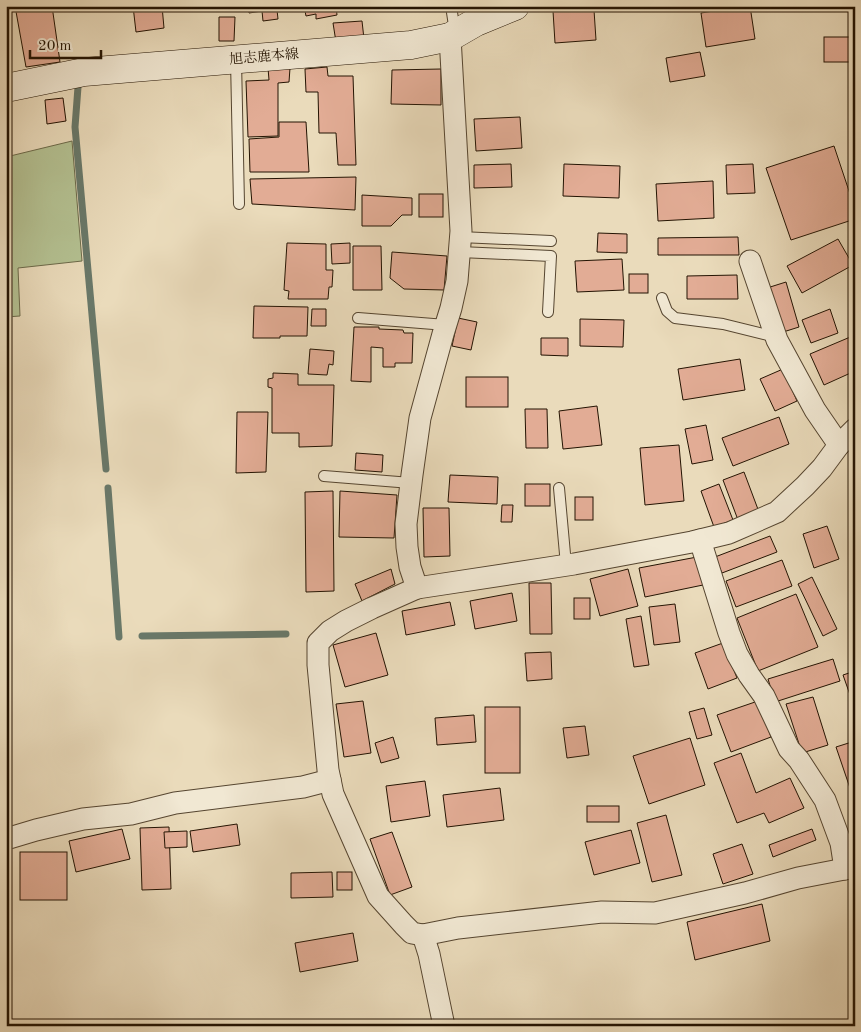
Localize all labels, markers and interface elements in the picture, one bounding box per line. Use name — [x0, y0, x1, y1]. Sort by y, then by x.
scale bar — [30, 28, 101, 60]
text: 20 m — [38, 39, 72, 54]
street label: 旭志鹿本線 — [228, 46, 299, 67]

